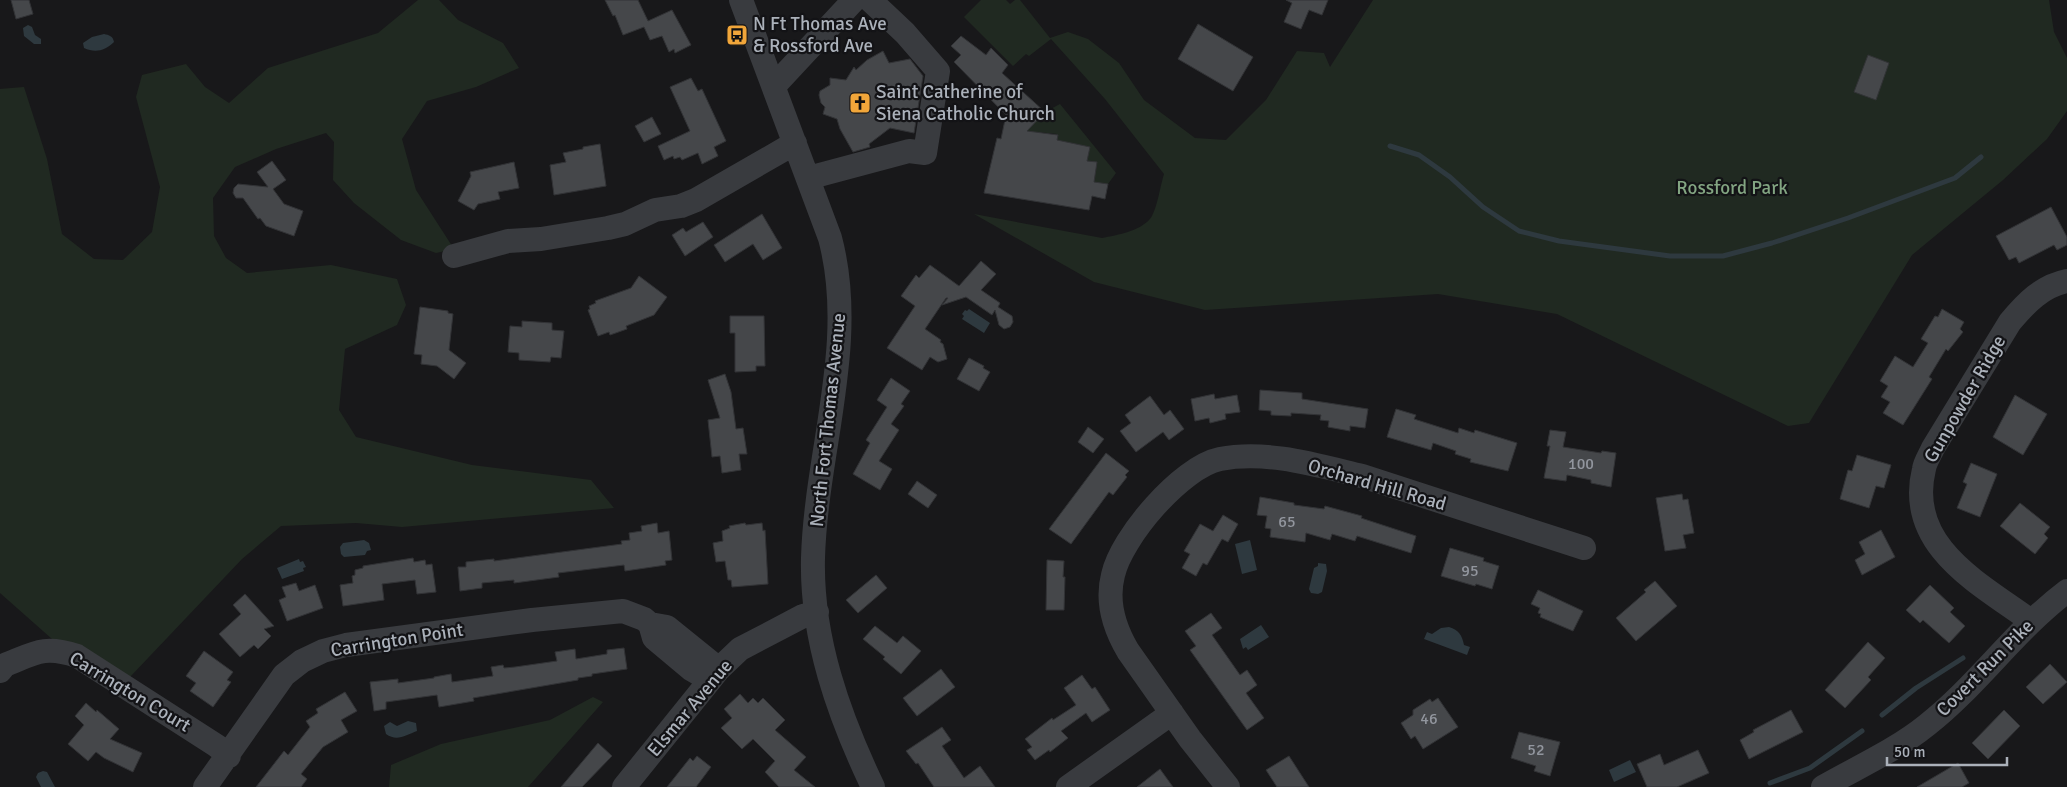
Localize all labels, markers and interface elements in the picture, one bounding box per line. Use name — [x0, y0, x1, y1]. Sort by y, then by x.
place label: N Ft Thomas Ave & Rossford Ave — [753, 12, 887, 58]
bus stop icon: N Ft Thomas Ave & Rossford Ave — [725, 23, 749, 47]
place label: Saint Catherine of Siena Catholic Church — [876, 80, 1055, 126]
church icon: Saint Catherine of Siena Catholic Church — [848, 91, 872, 115]
park label: Rossford Park — [1676, 176, 1788, 200]
street label: North Fort Thomas Avenue — [805, 312, 851, 528]
street label: Gunpowder Ridge — [1919, 331, 2011, 467]
street label: Orchard Hill Road — [1305, 454, 1449, 516]
house number: 100 — [1568, 454, 1594, 474]
house number: 65 — [1278, 512, 1296, 532]
house number: 95 — [1461, 561, 1479, 581]
street label: Covert Run Pike — [1931, 614, 2039, 722]
street label: Carrington Point — [329, 618, 465, 662]
street label: Carrington Court — [65, 646, 195, 738]
street label: Elsmar Avenue — [642, 654, 738, 762]
house number: 46 — [1420, 709, 1438, 729]
scale bar — [1887, 734, 2007, 766]
house number: 52 — [1527, 740, 1545, 760]
text: 50 m — [1894, 743, 1925, 761]

